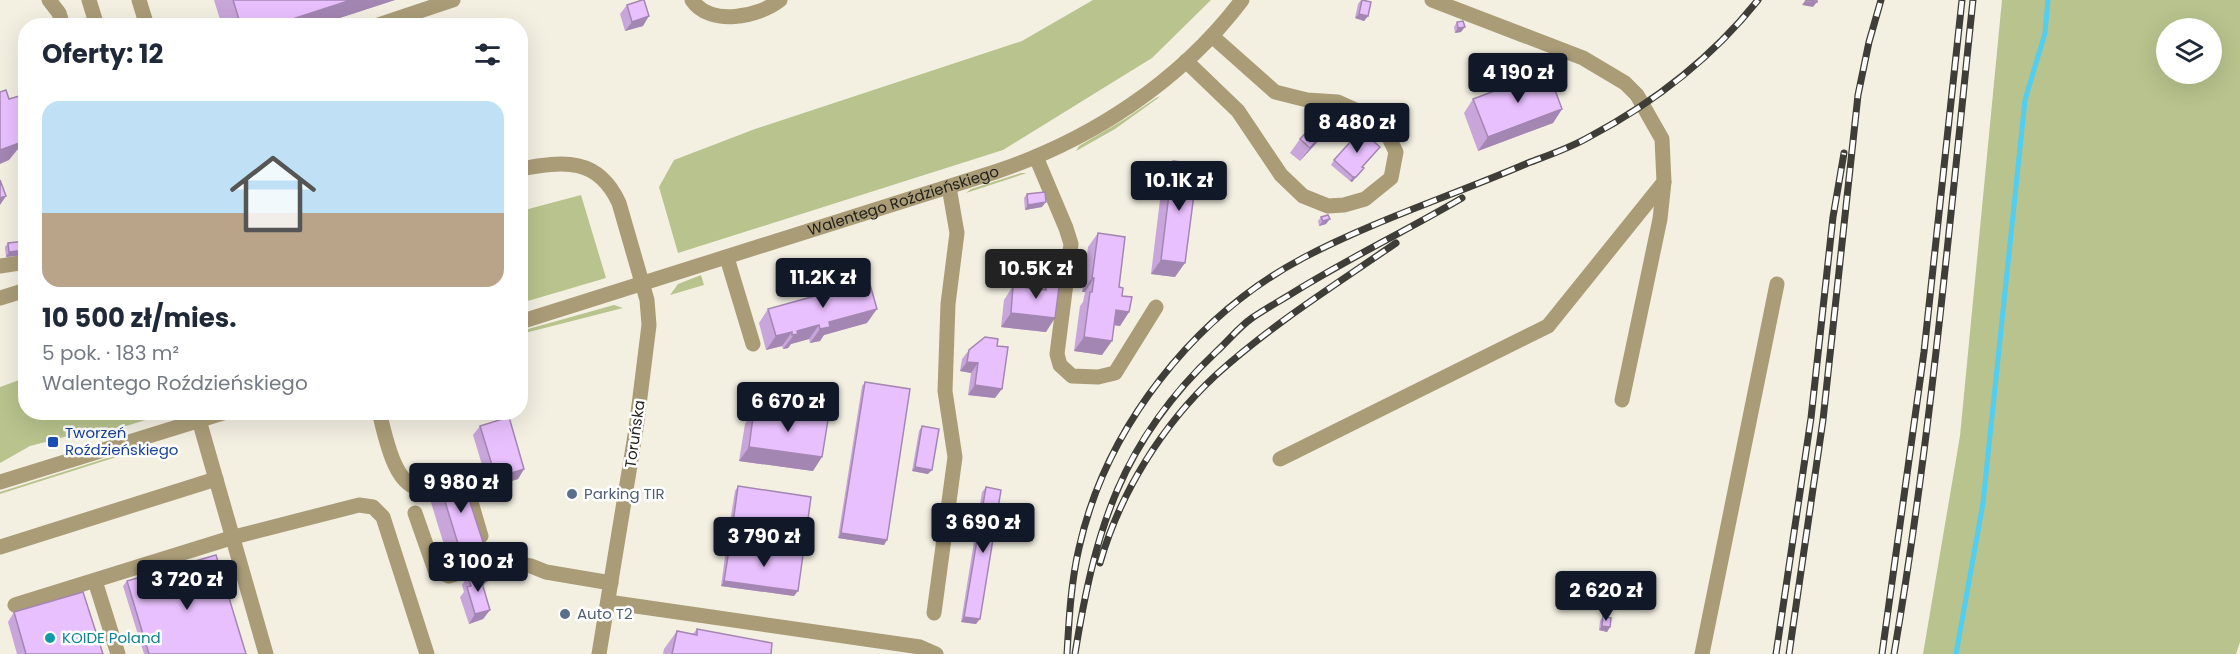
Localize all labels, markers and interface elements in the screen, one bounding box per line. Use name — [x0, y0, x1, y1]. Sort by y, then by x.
map controls — [2156, 18, 2222, 84]
button: layers — [2156, 18, 2222, 84]
text: Oferty: 12 — [42, 36, 163, 72]
icon: filters — [471, 38, 504, 71]
pin: 4 190 zł — [1456, 53, 1580, 104]
text: 4 190 zł — [1482, 58, 1554, 86]
pin: 8 480 zł — [1295, 103, 1419, 154]
text: 8 480 zł — [1318, 108, 1396, 136]
icon: home — [219, 140, 327, 248]
street label: Walentego Roździeńskiego — [805, 160, 1001, 241]
pin: 10.1K zł — [1117, 161, 1241, 212]
text: 10.1K zł — [1145, 166, 1213, 194]
pin: 10.5K zł — [974, 249, 1098, 300]
text: 10.5K zł — [999, 254, 1073, 282]
pin: 11.2K zł — [761, 258, 885, 309]
text: 11.2K zł — [790, 263, 856, 291]
text: 10 500 zł/mies. — [42, 300, 237, 336]
text: 5 pok. · 183 m² — [42, 339, 179, 367]
text: Walentego Roździeńskiego — [42, 369, 308, 397]
pin: 6 670 zł — [726, 382, 850, 433]
text: 6 670 zł — [751, 387, 825, 415]
street label: Toruńska — [619, 399, 650, 469]
place label: Tworzeń Roździeńskiego — [65, 422, 178, 460]
marker: Tworzeń Roździeńskiego — [46, 435, 60, 449]
pin: 9 980 zł — [399, 463, 523, 514]
text: 9 980 zł — [423, 468, 499, 496]
place label: Parking TIR — [584, 483, 665, 504]
marker: Parking TIR — [565, 487, 579, 501]
pin: 3 690 zł — [921, 503, 1045, 554]
text: 3 690 zł — [946, 508, 1021, 536]
pin: 3 790 zł — [702, 517, 826, 568]
text: 3 790 zł — [728, 522, 800, 550]
pin: 3 100 zł — [416, 542, 540, 593]
text: 3 100 zł — [443, 547, 513, 575]
pin: 3 720 zł — [125, 560, 249, 611]
text: 3 720 zł — [151, 565, 223, 593]
pin: 2 620 zł — [1544, 571, 1668, 622]
text: 2 620 zł — [1569, 576, 1643, 604]
place label: Auto T2 — [577, 603, 633, 624]
marker: Auto T2 — [558, 607, 572, 621]
place label: KOIDE Poland — [62, 627, 161, 648]
marker: KOIDE Poland — [43, 631, 57, 645]

